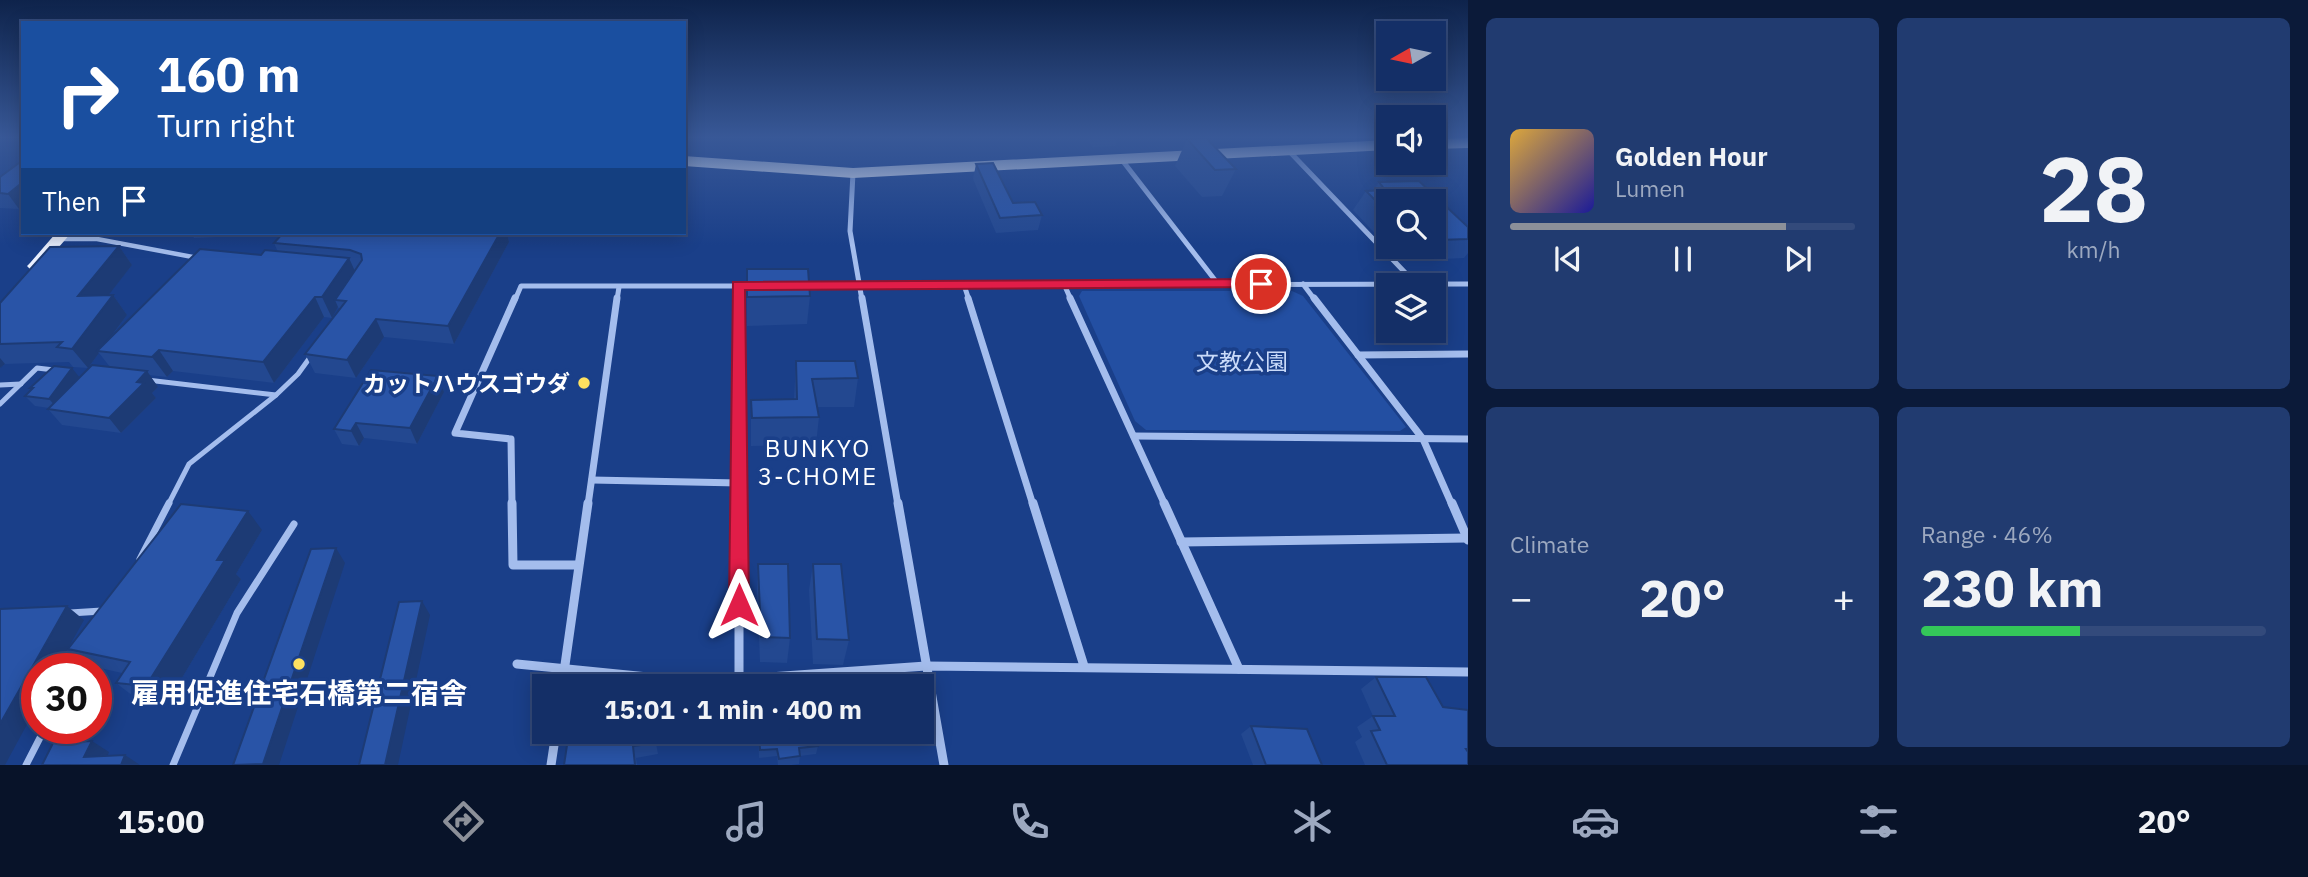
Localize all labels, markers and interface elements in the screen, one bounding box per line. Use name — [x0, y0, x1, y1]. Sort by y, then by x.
north arrow — [1376, 21, 1446, 91]
map controls — [1376, 21, 1446, 343]
text: 160 m — [157, 42, 301, 105]
icon: right — [42, 49, 133, 140]
text: Turn right — [157, 104, 295, 146]
button: sound — [1376, 105, 1446, 175]
text: 28 — [2039, 129, 2148, 247]
text: Golden Hour — [1615, 139, 1768, 173]
text: Lumen — [1615, 173, 1685, 203]
icon: arrive — [115, 182, 153, 220]
text: Then — [42, 184, 101, 218]
button: search — [1376, 189, 1446, 259]
text: km/h — [2066, 234, 2121, 264]
icon: previous — [1549, 240, 1587, 278]
icon: pause — [1664, 240, 1702, 278]
icon: next — [1779, 240, 1817, 278]
pin — [1231, 254, 1291, 314]
icon: arrive — [1242, 265, 1280, 303]
button: layers — [1376, 273, 1446, 343]
park label: 文教公園 — [1196, 346, 1288, 376]
place label: カットハウスゴウダ — [363, 368, 570, 398]
marker: カットハウスゴウダ — [576, 375, 592, 391]
district label: BUNKYO 3-CHOME — [758, 432, 878, 492]
text: Range · 46% — [1921, 519, 2053, 549]
text: Climate — [1510, 529, 1589, 559]
text: 230 km — [1921, 554, 2103, 621]
text: 20° — [1639, 564, 1726, 631]
position arrow — [702, 568, 776, 642]
text: − — [1510, 573, 1533, 622]
text: + — [1832, 573, 1855, 622]
speed limit sign: 30 — [21, 653, 112, 744]
marker: 雇用促進住宅石橋第二宿舎 — [291, 656, 307, 672]
place label: 雇用促進住宅石橋第二宿舎 — [131, 674, 467, 711]
text: 15:01 · 1 min · 400 m — [604, 692, 862, 726]
icon: directions — [439, 797, 488, 846]
icon: music — [722, 797, 771, 846]
icon: phone — [1005, 797, 1054, 846]
icon: climate — [1288, 797, 1337, 846]
icon: car — [1571, 797, 1620, 846]
icon: filters — [1854, 797, 1903, 846]
text: 15:00 — [117, 800, 204, 842]
text: 20° — [2137, 800, 2191, 842]

